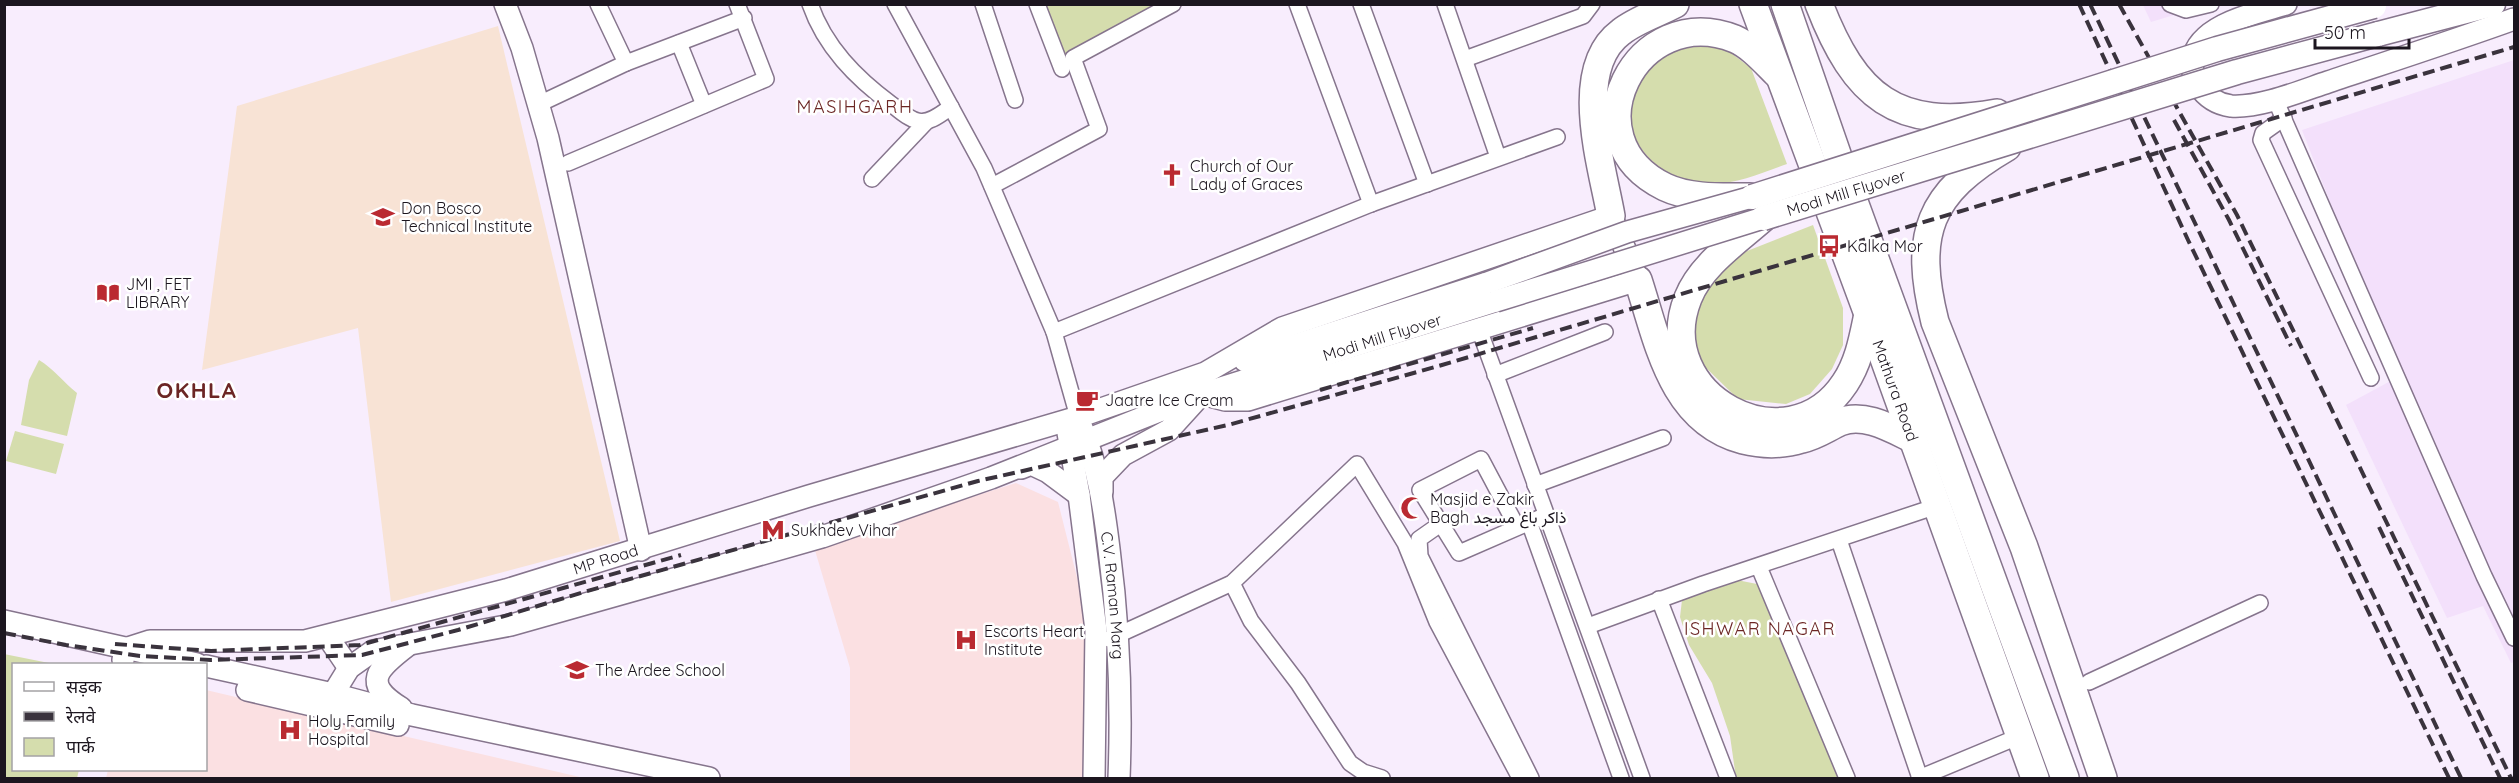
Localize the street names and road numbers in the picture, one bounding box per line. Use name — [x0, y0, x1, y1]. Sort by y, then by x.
street label: Modi Mill Flyover — [1784, 165, 1908, 220]
street label: Modi Mill Flyover — [1320, 309, 1444, 365]
street label: Mathura Road — [1868, 337, 1923, 444]
street label: C.V. Raman Marg — [1097, 530, 1129, 660]
street label: MP Road — [571, 540, 640, 579]

